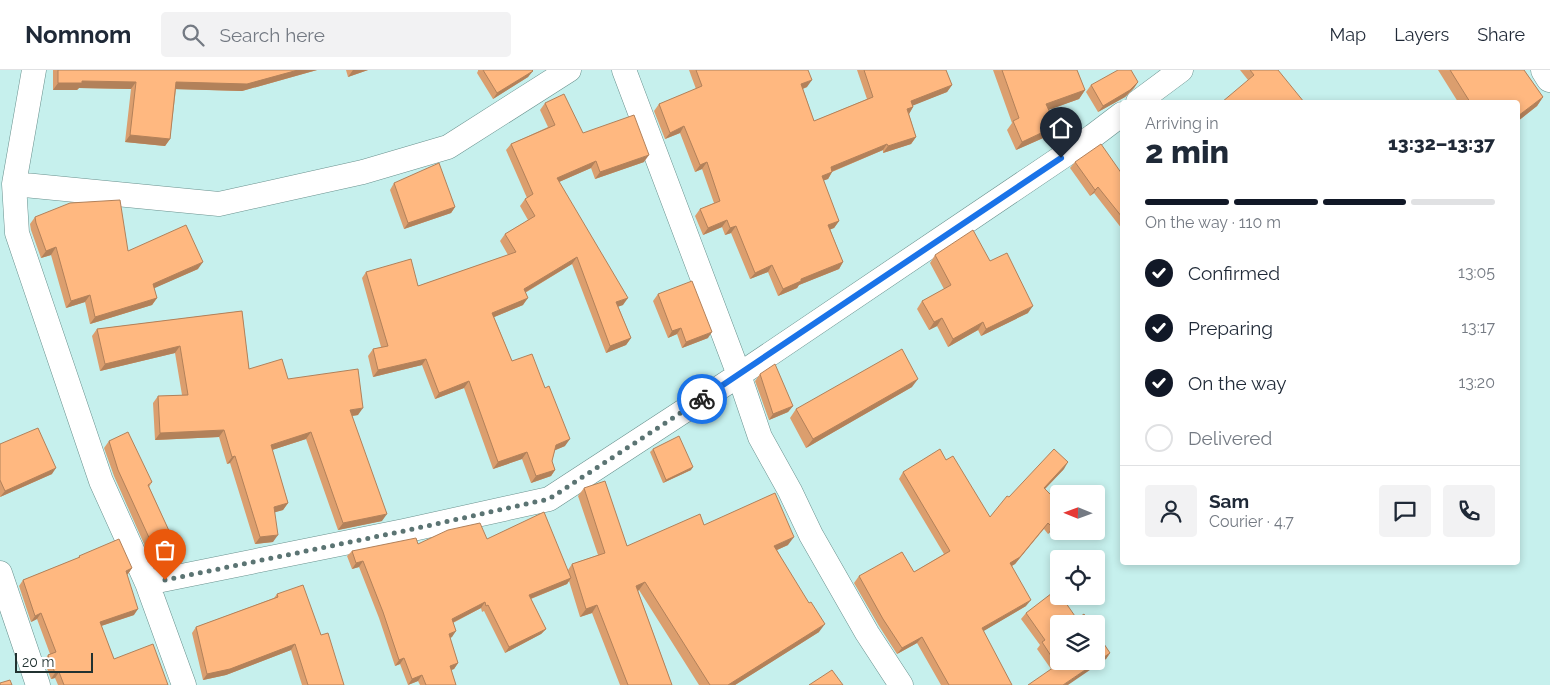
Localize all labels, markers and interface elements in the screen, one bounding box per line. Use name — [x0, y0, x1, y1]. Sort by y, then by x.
search box — [161, 12, 511, 57]
text: Nomnom — [25, 20, 131, 49]
icon: search — [179, 21, 207, 49]
text: Search here — [219, 24, 325, 46]
text: Map — [1330, 24, 1366, 45]
text: Layers — [1394, 24, 1449, 45]
text: Share — [1477, 24, 1525, 45]
pin — [1040, 107, 1082, 158]
icon: home — [1047, 114, 1075, 142]
text: Arriving in — [1145, 114, 1219, 133]
text: 13:32–13:37 — [1388, 132, 1495, 154]
text: 2 min — [1145, 133, 1229, 170]
text: On the way · 110 m — [1145, 213, 1281, 232]
icon: check — [1145, 259, 1173, 287]
text: Confirmed — [1188, 262, 1280, 284]
text: 13:05 — [1458, 263, 1495, 282]
icon: check — [1145, 314, 1173, 342]
text: Preparing — [1188, 317, 1273, 339]
text: 13:17 — [1461, 318, 1495, 337]
icon: check — [1145, 369, 1173, 397]
text: On the way — [1188, 372, 1287, 394]
text: 13:20 — [1458, 373, 1495, 392]
courier — [677, 374, 727, 424]
icon: bike — [688, 385, 716, 413]
text: Delivered — [1188, 427, 1272, 449]
north arrow — [1050, 485, 1105, 540]
map controls — [1050, 485, 1105, 670]
button: person — [1145, 485, 1197, 537]
button: chat — [1379, 485, 1431, 537]
button: phone — [1443, 485, 1495, 537]
text: Sam — [1209, 490, 1249, 512]
text: Courier · 4.7 — [1209, 512, 1294, 531]
pin — [144, 529, 186, 580]
icon: bag — [151, 536, 179, 564]
button: locate — [1050, 550, 1105, 605]
button: layers — [1050, 615, 1105, 670]
scale bar — [15, 650, 92, 673]
text: 20 m — [22, 654, 54, 670]

